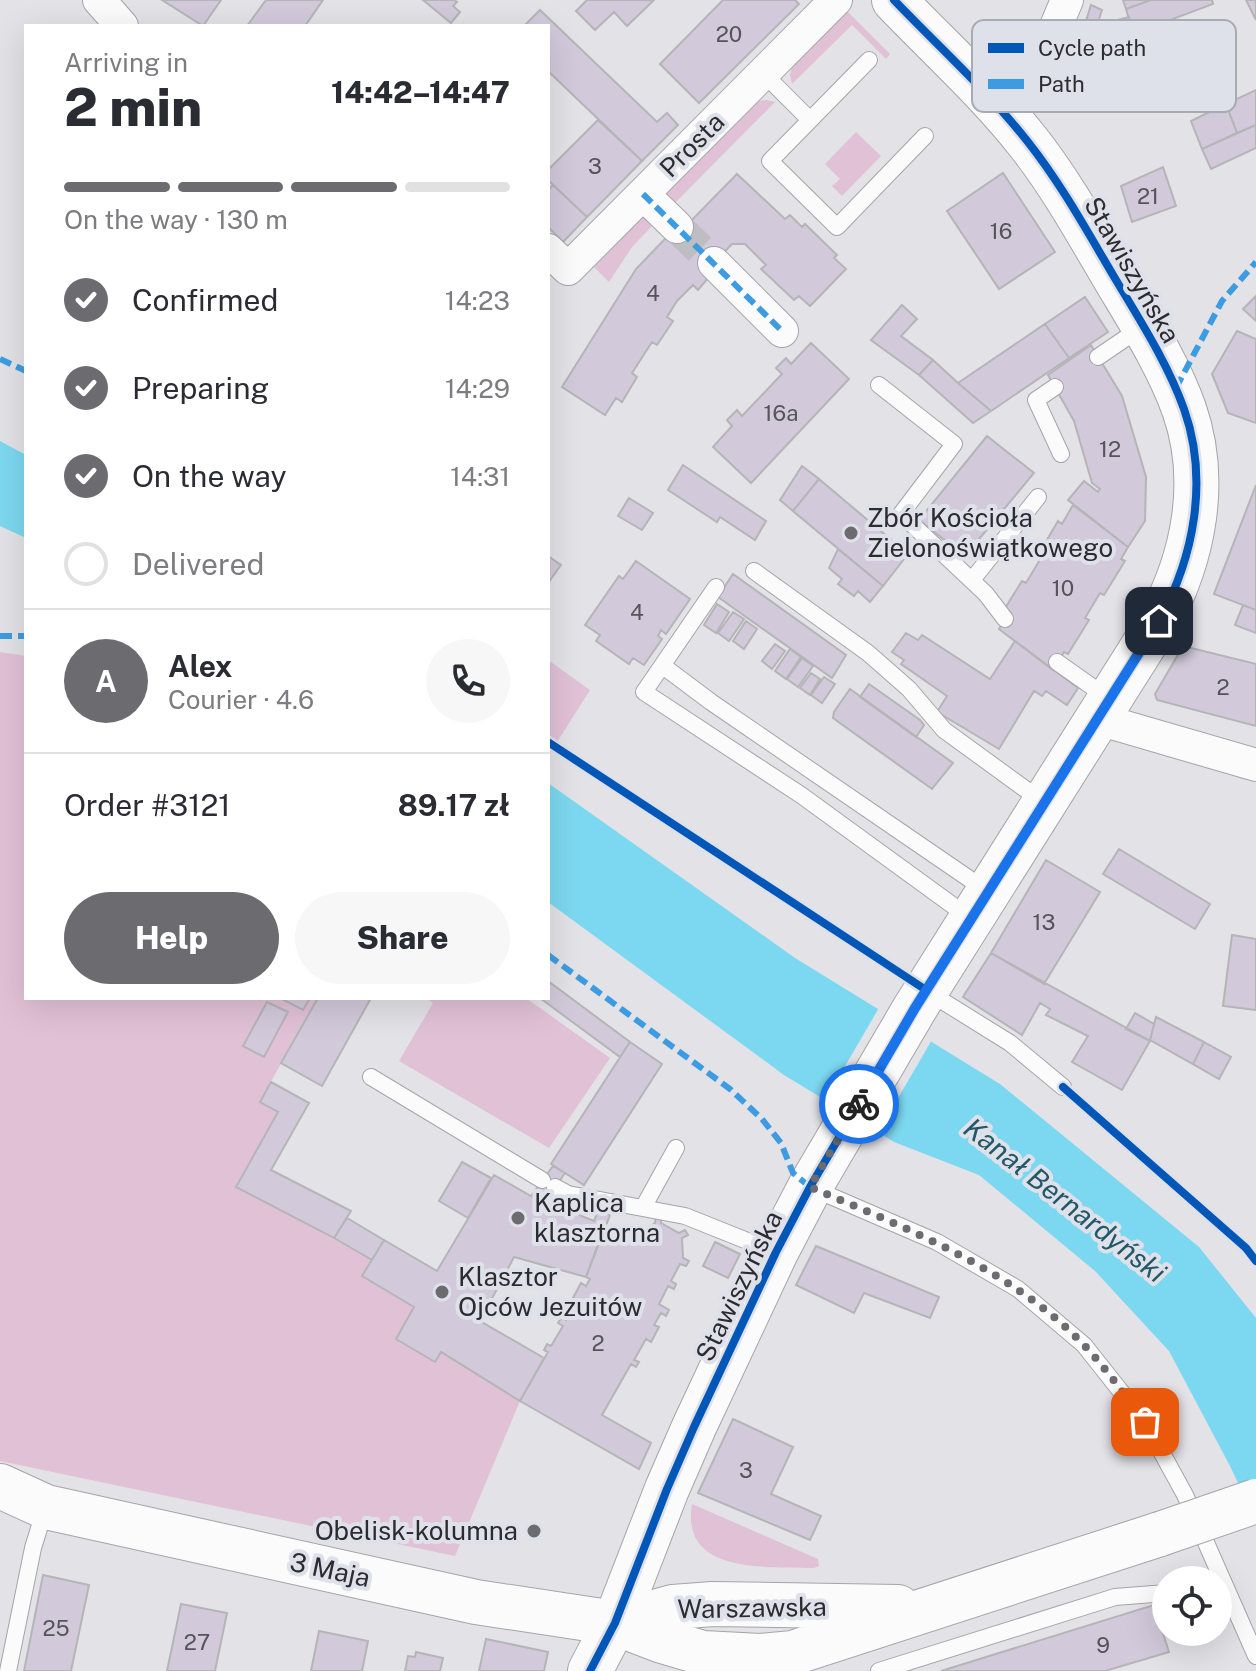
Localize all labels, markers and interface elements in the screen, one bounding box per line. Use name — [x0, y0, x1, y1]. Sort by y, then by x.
legend — [972, 20, 1236, 112]
house number: 20 — [716, 21, 742, 47]
text: Cycle path — [1038, 35, 1146, 61]
text: Arriving in — [64, 47, 188, 78]
text: Path — [1038, 71, 1085, 97]
text: 14:42–14:47 — [331, 74, 510, 110]
text: 2 min — [64, 77, 202, 138]
street label: Prosta — [653, 106, 730, 183]
house number: 3 — [588, 153, 602, 179]
house number: 21 — [1137, 183, 1159, 209]
street label: Stawiszyńska — [1078, 191, 1187, 348]
text: On the way · 130 m — [64, 204, 288, 235]
house number: 16 — [990, 218, 1012, 244]
icon: check — [64, 278, 108, 322]
house number: 4 — [646, 280, 660, 306]
text: Confirmed — [132, 282, 278, 318]
text: 14:23 — [445, 285, 510, 316]
icon: check — [64, 366, 108, 410]
text: Preparing — [132, 370, 269, 406]
text: 14:29 — [445, 373, 510, 404]
house number: 16a — [764, 400, 798, 426]
house number: 12 — [1099, 436, 1121, 462]
icon: check — [64, 454, 108, 498]
text: On the way — [132, 458, 286, 494]
text: 14:31 — [450, 461, 510, 492]
place label: Zbór Kościoła Zielonoświątkowego — [867, 502, 1113, 563]
marker: Zbór Kościoła Zielonoświątkowego — [842, 524, 860, 542]
text: Delivered — [132, 546, 264, 582]
house number: 10 — [1052, 575, 1074, 601]
pin — [1125, 587, 1193, 655]
house number: 4 — [630, 599, 644, 625]
icon: home — [1137, 599, 1181, 643]
button: phone — [426, 639, 510, 723]
text: Alex — [168, 648, 232, 684]
text: A — [95, 663, 117, 699]
house number: 2 — [1216, 674, 1230, 700]
text: Courier · 4.6 — [168, 684, 314, 715]
text: Order #3121 — [64, 787, 231, 823]
text: 89.17 zł — [398, 787, 510, 823]
button: Help — [64, 892, 279, 984]
button: Share — [295, 892, 510, 984]
house number: 13 — [1033, 909, 1055, 935]
courier — [819, 1064, 899, 1144]
icon: bike — [837, 1082, 881, 1126]
water label: Kanał Bernardyński — [958, 1111, 1173, 1289]
place label: Kaplica klasztorna — [534, 1187, 660, 1248]
street label: Stawiszyńska — [689, 1206, 788, 1366]
marker: Kaplica klasztorna — [509, 1209, 527, 1227]
place label: Klasztor Ojców Jezuitów — [458, 1261, 642, 1322]
marker: Klasztor Ojców Jezuitów — [433, 1283, 451, 1301]
house number: 2 — [591, 1330, 605, 1356]
pin — [1111, 1388, 1179, 1456]
icon: bag — [1123, 1400, 1167, 1444]
house number: 3 — [739, 1457, 753, 1483]
place label: Obelisk-kolumna — [315, 1515, 518, 1546]
marker: Obelisk-kolumna — [525, 1522, 543, 1540]
street label: 3 Maja — [287, 1546, 373, 1593]
map controls — [1152, 1566, 1232, 1646]
button: locate — [1152, 1566, 1232, 1646]
street label: Warszawska — [677, 1591, 827, 1624]
house number: 25 — [42, 1615, 70, 1641]
house number: 27 — [184, 1629, 210, 1655]
house number: 9 — [1096, 1632, 1110, 1658]

